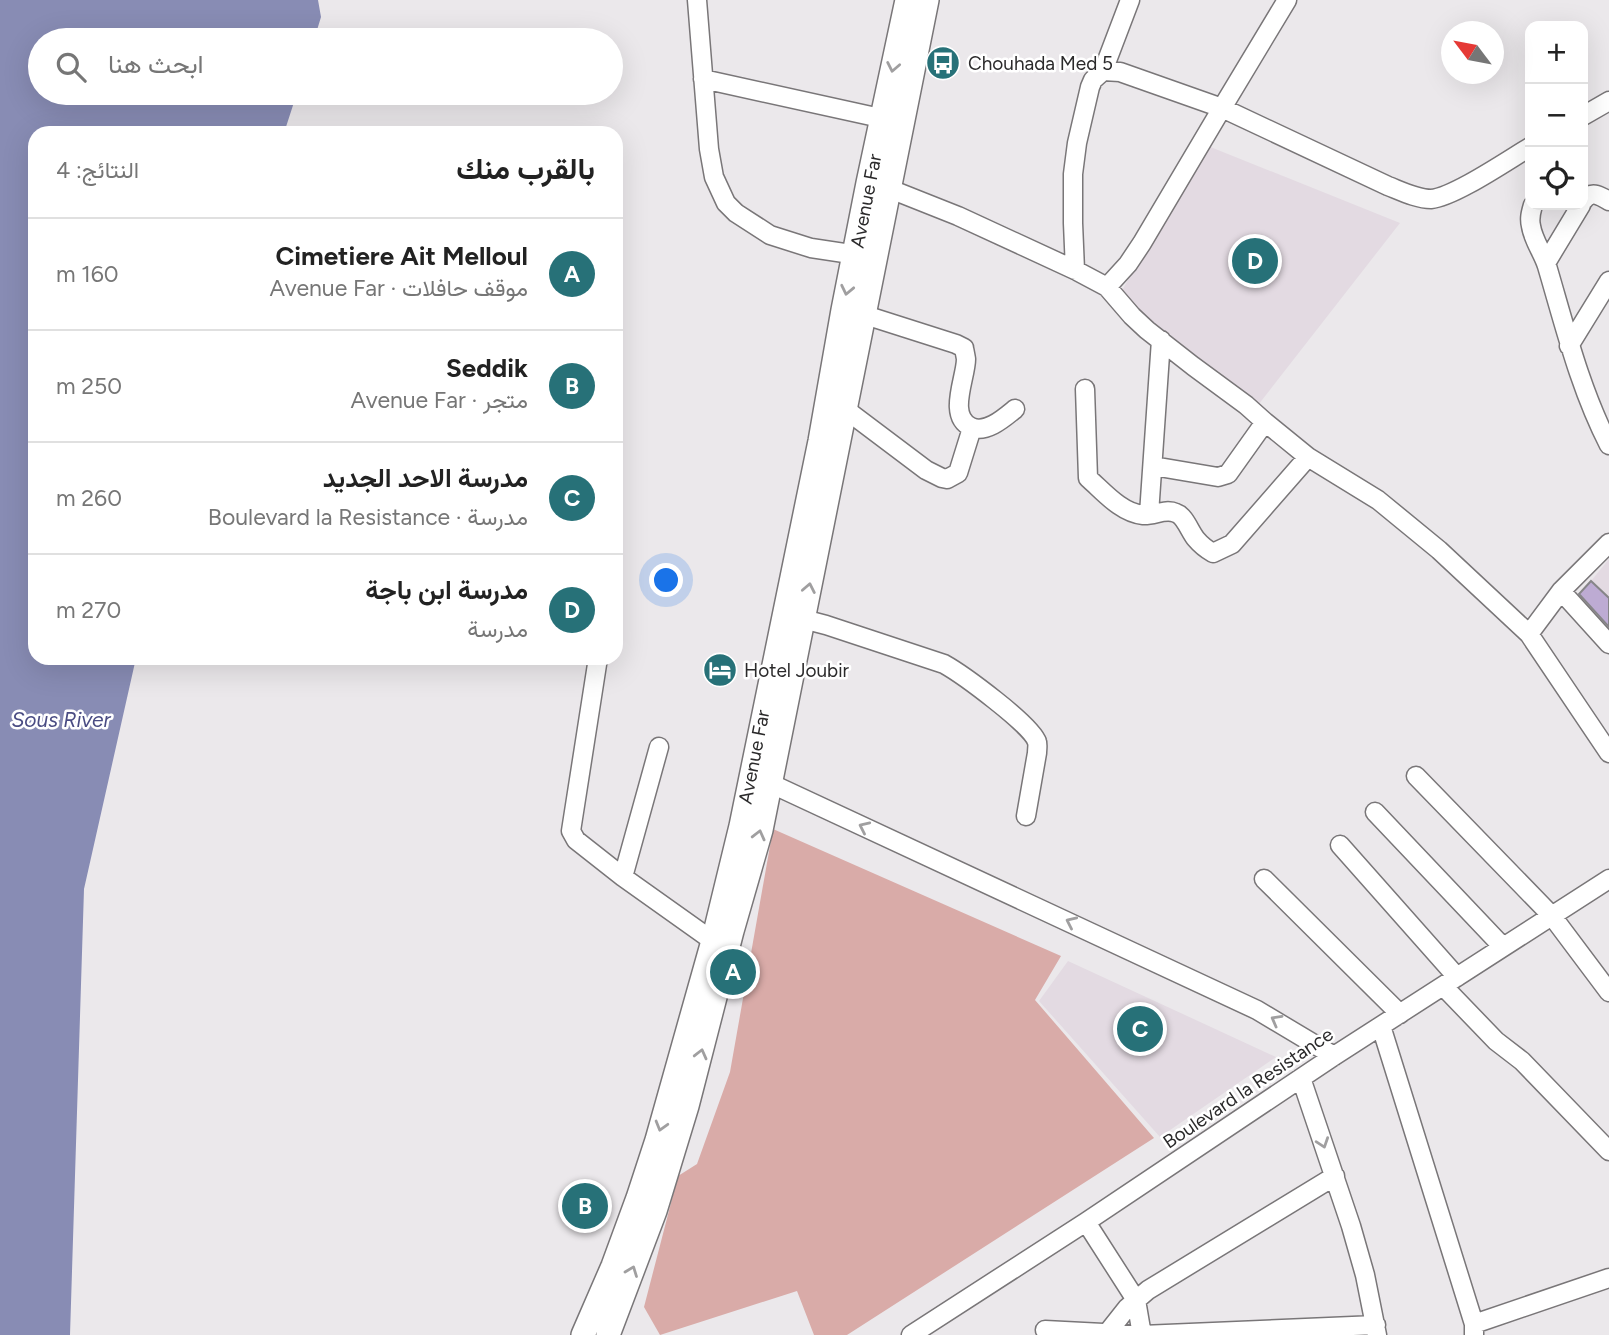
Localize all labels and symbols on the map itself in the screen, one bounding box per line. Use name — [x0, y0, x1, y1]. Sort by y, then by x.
north arrow — [1441, 21, 1504, 84]
bus stop icon: Chouhada Med 5 — [924, 44, 962, 82]
place label: Chouhada Med 5 — [968, 52, 1113, 75]
one-way arrow — [887, 61, 902, 73]
street label: Avenue Far — [846, 151, 886, 250]
pin: D — [1232, 235, 1278, 287]
one-way arrow — [841, 284, 856, 296]
your location — [649, 563, 683, 597]
one-way arrow — [801, 582, 816, 594]
hotel icon: Hotel Joubir — [701, 651, 739, 689]
place label: Hotel Joubir — [744, 659, 850, 682]
water label: Sous River — [11, 707, 111, 732]
street label: Avenue Far — [734, 707, 774, 806]
one-way arrow — [859, 822, 871, 836]
one-way arrow — [751, 829, 765, 841]
one-way arrow — [1066, 916, 1078, 930]
pin: A — [710, 946, 756, 998]
pin: C — [1117, 1003, 1163, 1055]
one-way arrow — [1271, 1015, 1283, 1028]
street label: Boulevard la Resistance — [1159, 1023, 1337, 1153]
one-way arrow — [693, 1049, 707, 1061]
one-way arrow — [654, 1120, 669, 1132]
one-way arrow — [1315, 1136, 1329, 1148]
pin: B — [562, 1180, 608, 1232]
one-way arrow — [624, 1266, 638, 1278]

